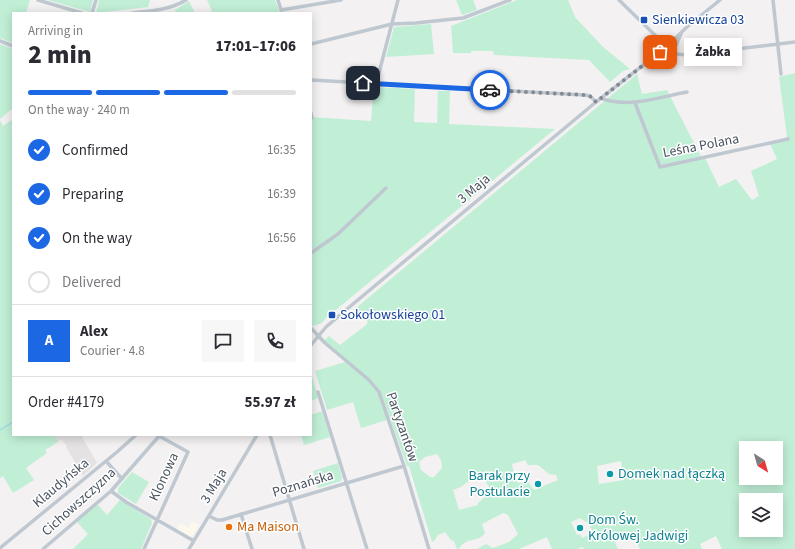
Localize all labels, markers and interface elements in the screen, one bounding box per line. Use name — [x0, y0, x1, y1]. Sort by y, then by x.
place label: Sienkiewicza 03 — [652, 10, 744, 30]
marker: Sienkiewicza 03 — [639, 15, 649, 25]
text: Arriving in — [28, 22, 83, 40]
pin — [643, 35, 677, 69]
text: 2 min — [28, 36, 92, 73]
text: 17:01–17:06 — [215, 36, 296, 57]
callout: Żabka — [684, 38, 742, 66]
icon: bag — [649, 41, 671, 63]
text: Żabka — [695, 43, 731, 61]
pin — [346, 66, 380, 100]
courier — [470, 70, 510, 110]
icon: home — [352, 72, 374, 94]
icon: car — [479, 79, 501, 101]
text: On the way · 240 m — [28, 101, 130, 119]
street label: Leśna Polana — [661, 129, 741, 163]
icon: check — [28, 139, 50, 161]
text: Confirmed — [62, 140, 128, 161]
text: 16:35 — [267, 141, 296, 159]
street label: 3 Maja — [453, 169, 495, 209]
icon: check — [28, 183, 50, 205]
text: Preparing — [62, 184, 123, 205]
text: 16:39 — [267, 185, 296, 203]
icon: check — [28, 227, 50, 249]
text: On the way — [62, 228, 132, 249]
text: 16:56 — [267, 229, 296, 247]
text: Delivered — [62, 272, 121, 293]
place label: Sokołowskiego 01 — [340, 305, 445, 325]
marker: Sokołowskiego 01 — [327, 310, 337, 320]
button: chat — [202, 320, 244, 362]
button: phone — [254, 320, 296, 362]
text: Alex — [80, 321, 108, 342]
text: A — [45, 330, 53, 351]
text: Courier · 4.8 — [80, 342, 145, 360]
street label: Partyzantów — [381, 389, 423, 465]
text: Order #4179 — [28, 392, 104, 413]
text: 55.97 zł — [245, 392, 296, 413]
north arrow — [739, 441, 783, 485]
map controls — [739, 441, 783, 537]
street label: Klonowa — [144, 449, 184, 505]
street label: Klaudyńska — [29, 453, 93, 513]
street label: Cichowszczyzna — [37, 463, 121, 541]
place label: Domek nad łączką — [618, 464, 725, 484]
street label: 3 Maja — [196, 465, 232, 507]
street label: Poznańska — [270, 465, 336, 503]
place label: Barak przy Postulacie — [468, 466, 530, 502]
marker: Domek nad łączką — [605, 469, 615, 479]
marker: Barak przy Postulacie — [533, 479, 543, 489]
button: layers — [739, 493, 783, 537]
place label: Dom Św. Królowej Jadwigi — [588, 510, 688, 546]
place label: Ma Maison — [237, 517, 299, 537]
marker: Ma Maison — [224, 522, 234, 532]
marker: Dom Św. Królowej Jadwigi — [575, 523, 585, 533]

